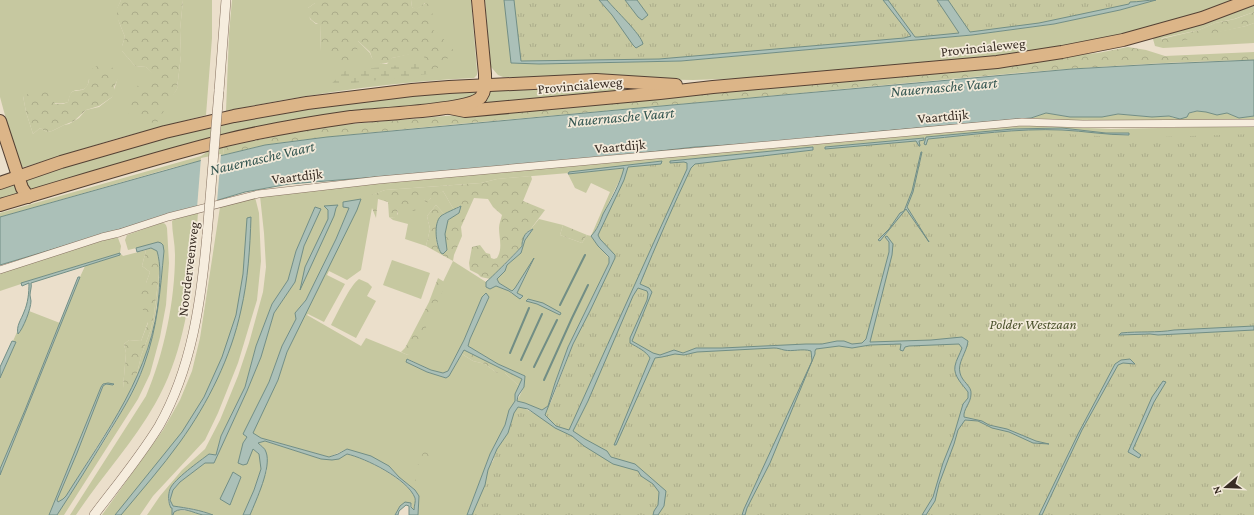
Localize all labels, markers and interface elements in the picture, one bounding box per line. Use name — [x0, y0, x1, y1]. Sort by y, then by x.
street label: Provincialeweg — [940, 35, 1026, 59]
street label: Provincialeweg — [537, 73, 623, 97]
water label: Nauernasche Vaart — [890, 74, 999, 100]
water label: Nauernasche Vaart — [567, 104, 676, 130]
street label: Vaartdijk — [917, 106, 970, 127]
street label: Vaartdijk — [594, 136, 647, 157]
water label: Nauernasche Vaart — [208, 138, 317, 178]
street label: Vaartdijk — [271, 165, 324, 188]
street label: Noorderveenweg — [174, 220, 202, 317]
park label: Polder Westzaan — [989, 316, 1077, 332]
north arrow — [1206, 467, 1246, 507]
text: N — [1209, 484, 1223, 496]

